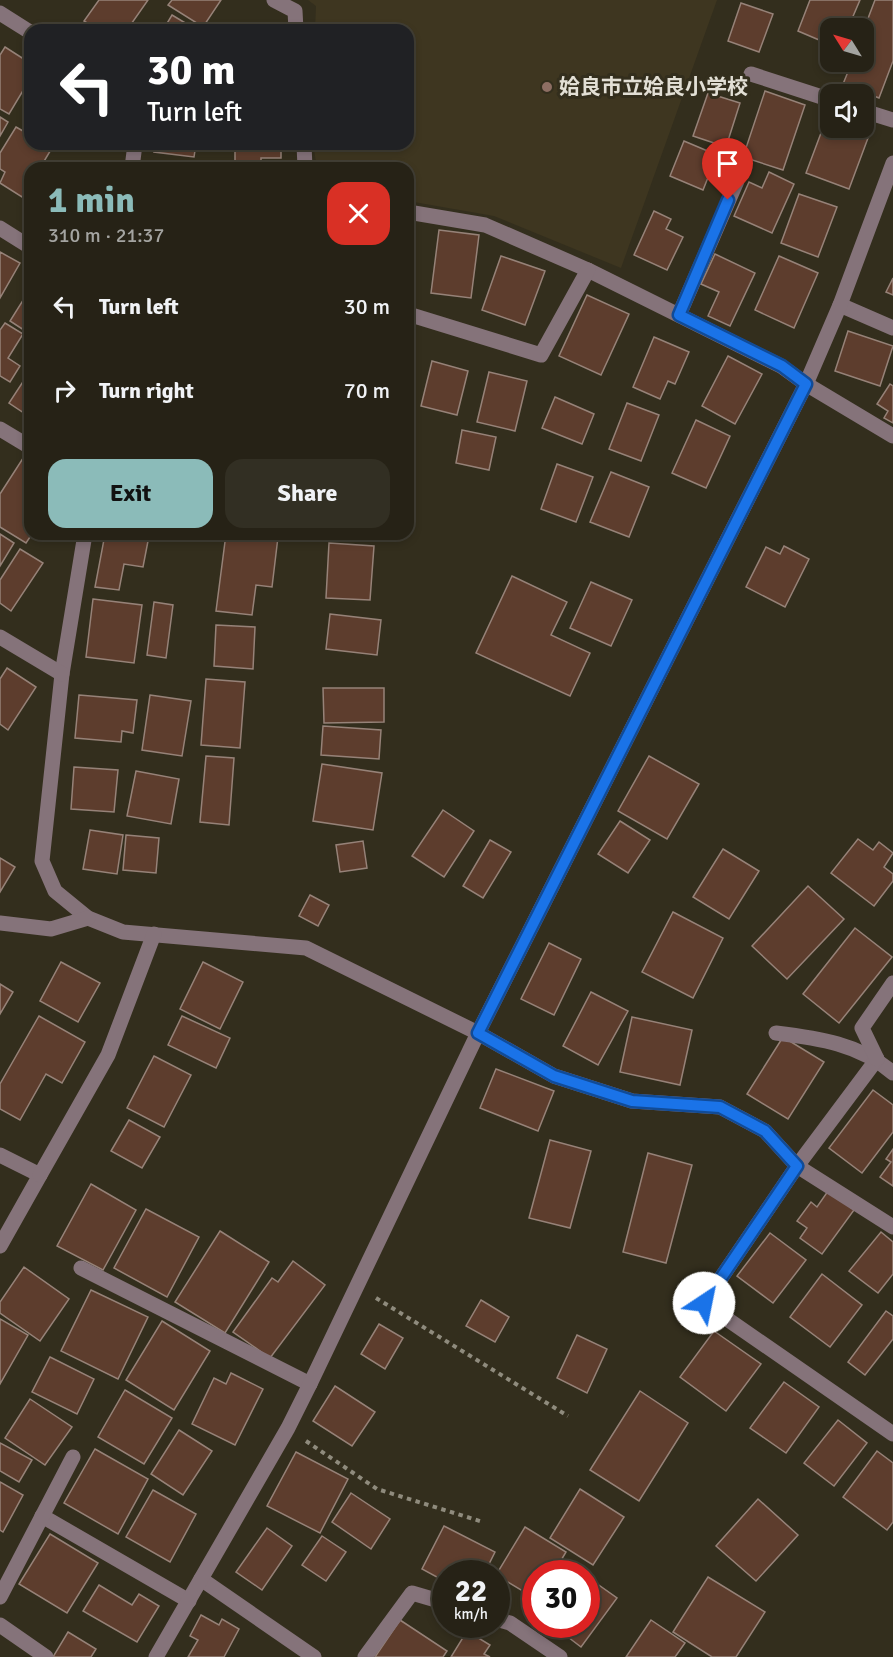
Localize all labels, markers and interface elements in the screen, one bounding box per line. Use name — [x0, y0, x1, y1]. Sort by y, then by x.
north arrow — [820, 18, 874, 72]
map controls — [820, 18, 874, 138]
text: 30 m — [147, 45, 236, 96]
icon: left — [48, 48, 126, 126]
place label: 姶良市立姶良小学校 — [559, 74, 748, 100]
marker: 姶良市立姶良小学校 — [540, 80, 554, 94]
button: sound — [820, 84, 874, 138]
text: Turn left — [147, 96, 242, 129]
pin — [702, 138, 753, 200]
icon: arrive — [711, 147, 744, 180]
text: 1 min — [48, 178, 135, 223]
button: close — [327, 182, 390, 245]
text: 310 m · 21:37 — [48, 223, 164, 248]
icon: left — [48, 290, 81, 323]
text: Turn left — [99, 293, 179, 320]
text: 30 m — [344, 293, 390, 320]
icon: right — [48, 374, 81, 407]
text: Turn right — [99, 377, 194, 404]
text: 70 m — [344, 377, 390, 404]
button: Exit — [48, 459, 213, 528]
button: Share — [225, 459, 390, 528]
position arrow — [672, 1271, 736, 1335]
speed limit sign: 30 — [522, 1560, 600, 1638]
text: 22 — [455, 1573, 487, 1610]
text: km/h — [454, 1605, 488, 1623]

